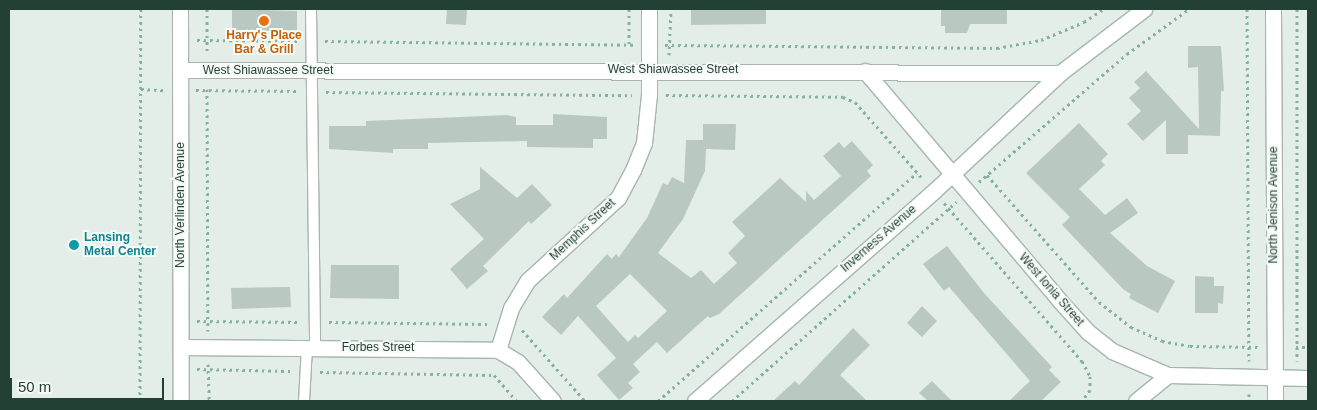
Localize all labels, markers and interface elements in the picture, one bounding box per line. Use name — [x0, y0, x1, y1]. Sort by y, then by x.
marker: Harry's Place Bar & Grill — [258, 15, 270, 27]
place label: Harry's Place Bar & Grill — [226, 29, 302, 57]
street label: West Shiawassee Street — [608, 63, 738, 77]
street label: West Shiawassee Street — [203, 64, 333, 78]
street label: North Verlinden Avenue — [174, 142, 188, 268]
street label: North Jenison Avenue — [1267, 146, 1281, 264]
street label: Memphis Street — [547, 196, 619, 264]
street label: Inverness Avenue — [838, 202, 920, 276]
place label: Lansing Metal Center — [84, 231, 156, 259]
marker: Lansing Metal Center — [68, 239, 80, 251]
street label: West Ionia Street — [1015, 251, 1087, 329]
street label: Forbes Street — [342, 341, 414, 355]
scale bar — [12, 368, 166, 400]
text: 50 m — [18, 378, 51, 395]

